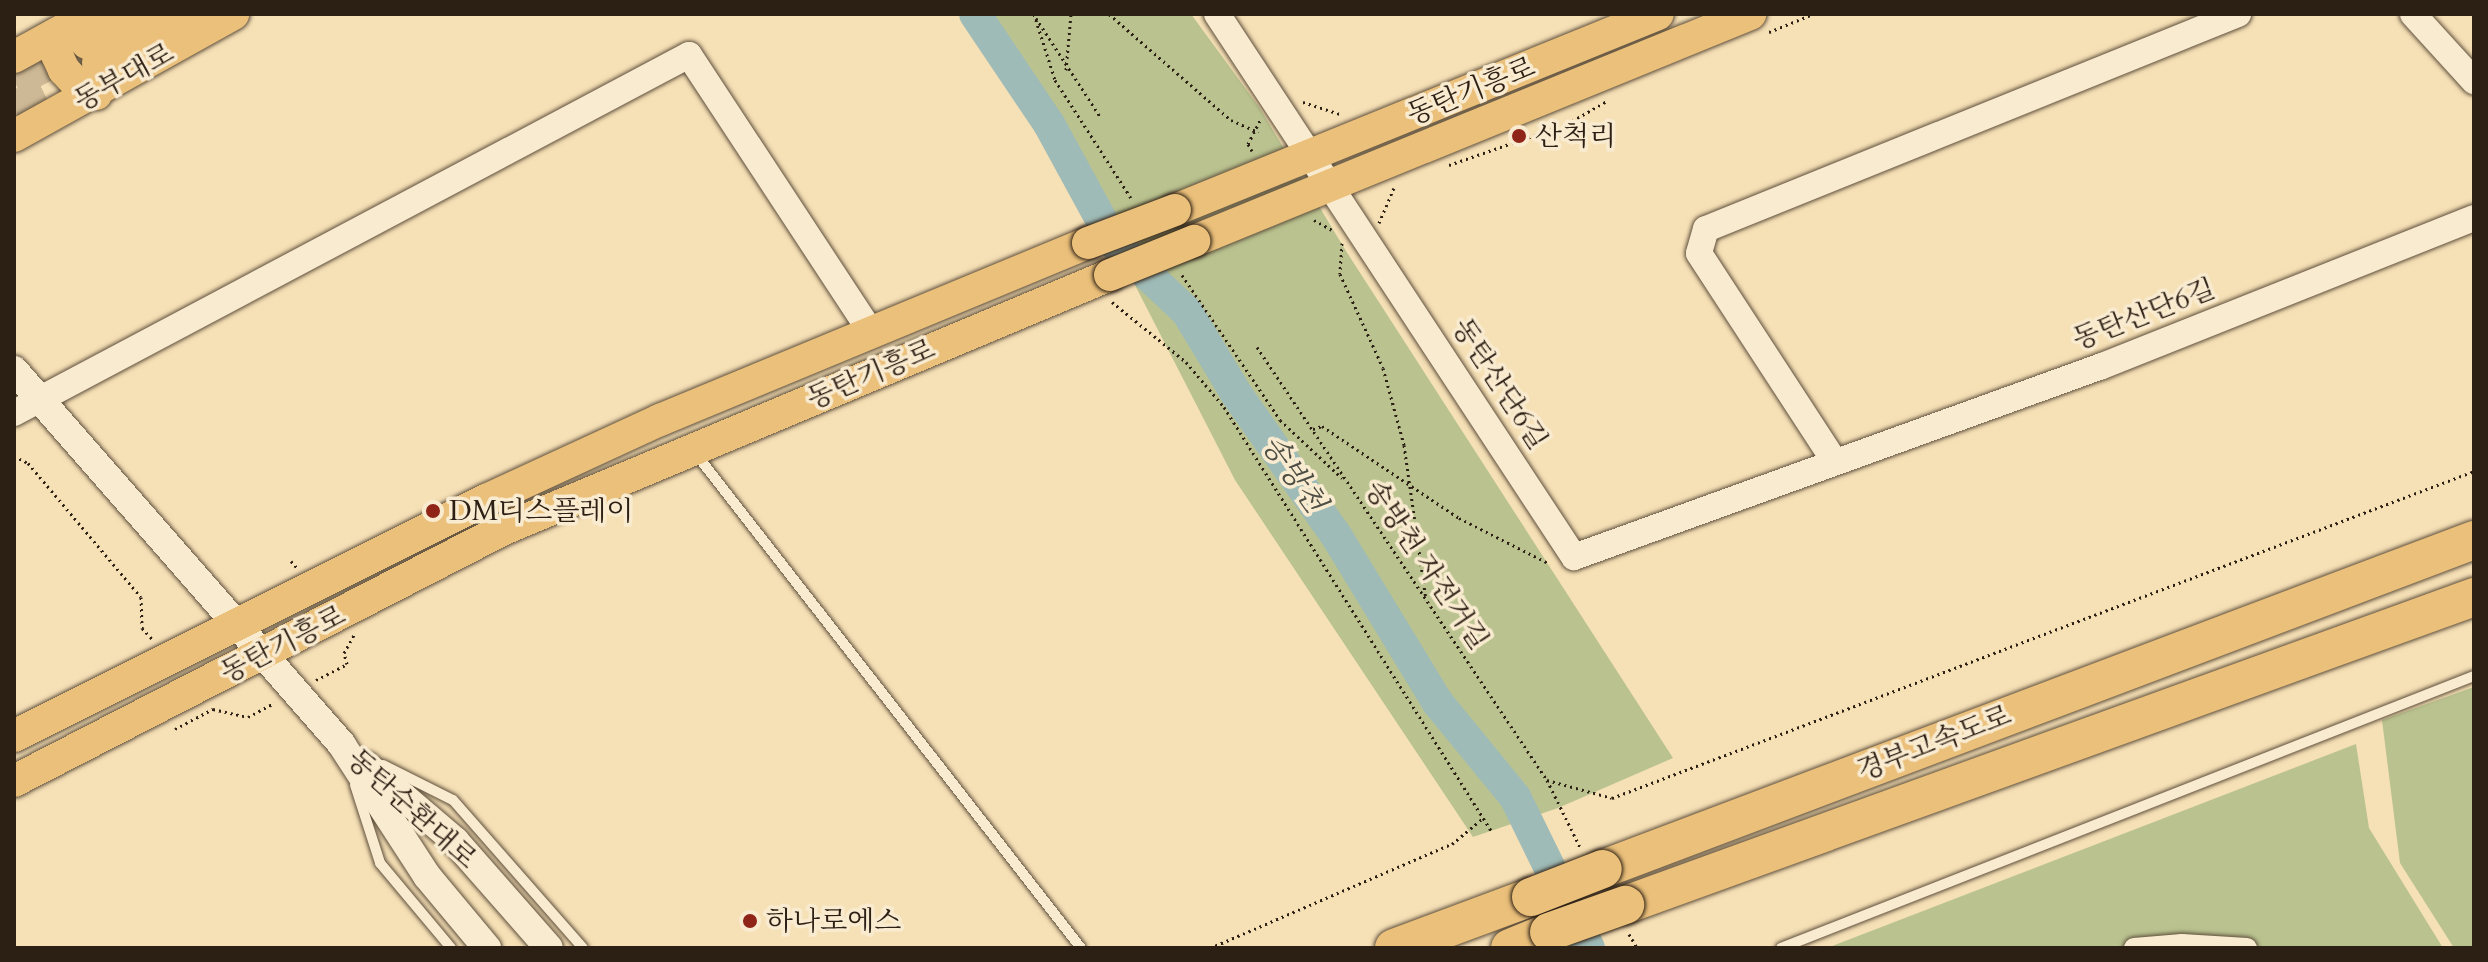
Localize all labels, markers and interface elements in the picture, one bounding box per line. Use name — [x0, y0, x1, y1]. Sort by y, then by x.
street label: 동부대로 — [69, 36, 179, 118]
street label: 동탄기흥로 — [1402, 50, 1540, 132]
place label: 산척리 — [1535, 119, 1616, 153]
marker: 산척리 — [1510, 127, 1528, 145]
street label: 동탄산단6길 — [2068, 272, 2220, 356]
street label: 동탄산단6길 — [1445, 312, 1555, 456]
street label: 동탄기흥로 — [802, 332, 940, 416]
water label: 송방천 — [1253, 428, 1333, 520]
street label: 송방천 자전거길 — [1358, 474, 1496, 656]
place label: DM디스플레이 — [449, 494, 633, 528]
marker: DM디스플레이 — [424, 502, 442, 520]
street label: 동탄기흥로 — [215, 598, 351, 690]
street label: 경부고속도로 — [1852, 698, 2016, 788]
street label: 동탄순환대로 — [340, 742, 484, 876]
place label: 하나로에스 — [766, 904, 901, 938]
marker: 하나로에스 — [741, 912, 759, 930]

